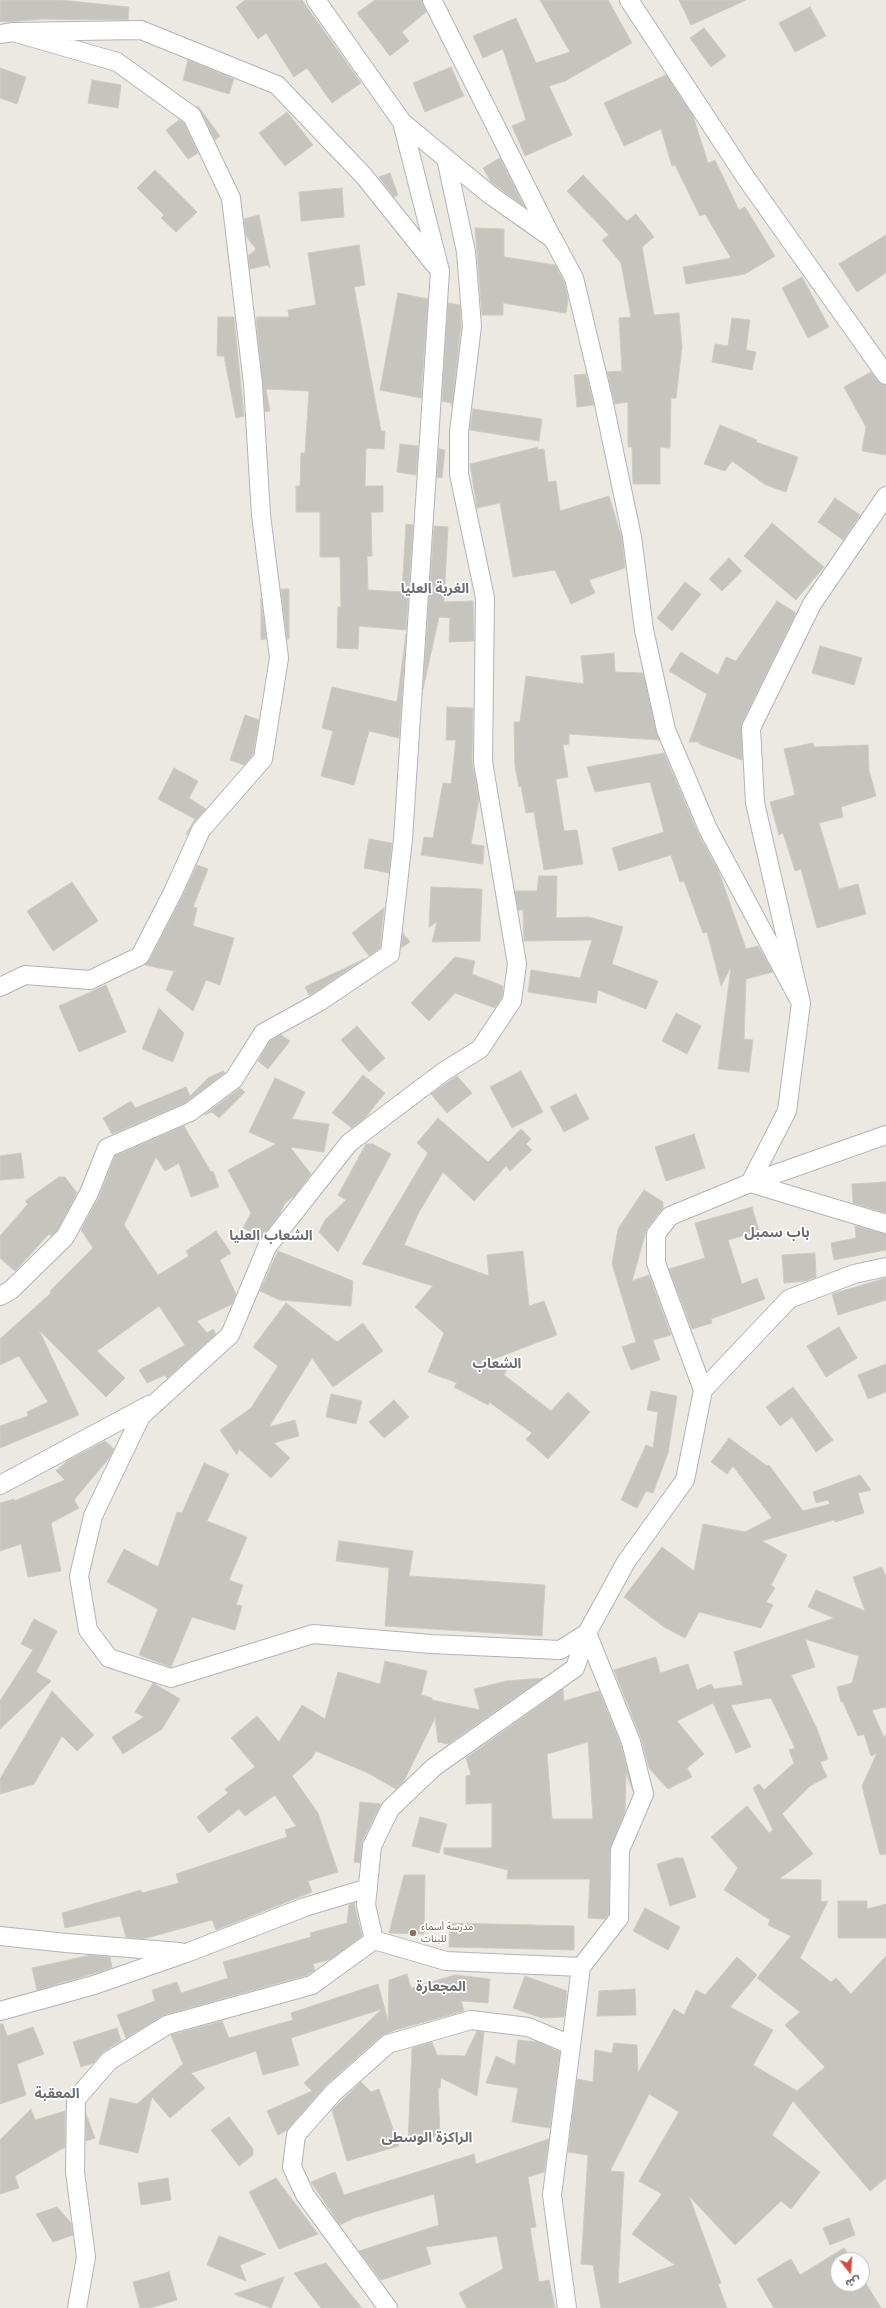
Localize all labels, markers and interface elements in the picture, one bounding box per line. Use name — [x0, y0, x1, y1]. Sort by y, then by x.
district label: الغربة العليا — [401, 581, 469, 597]
district label: باب سمبل — [744, 1225, 810, 1241]
district label: الشعاب العليا — [229, 1228, 313, 1244]
district label: الشعاب — [473, 1356, 521, 1372]
place label: مدرسة أسماء للبنات — [421, 1921, 473, 1944]
marker: مدرسة أسماء للبنات — [408, 1928, 418, 1938]
district label: المجعارة — [416, 1979, 466, 1995]
district label: المعقبة — [34, 2086, 80, 2102]
district label: الراكزة الوسطى — [382, 2130, 472, 2146]
north arrow — [830, 2252, 870, 2292]
text: ش — [844, 2274, 862, 2291]

